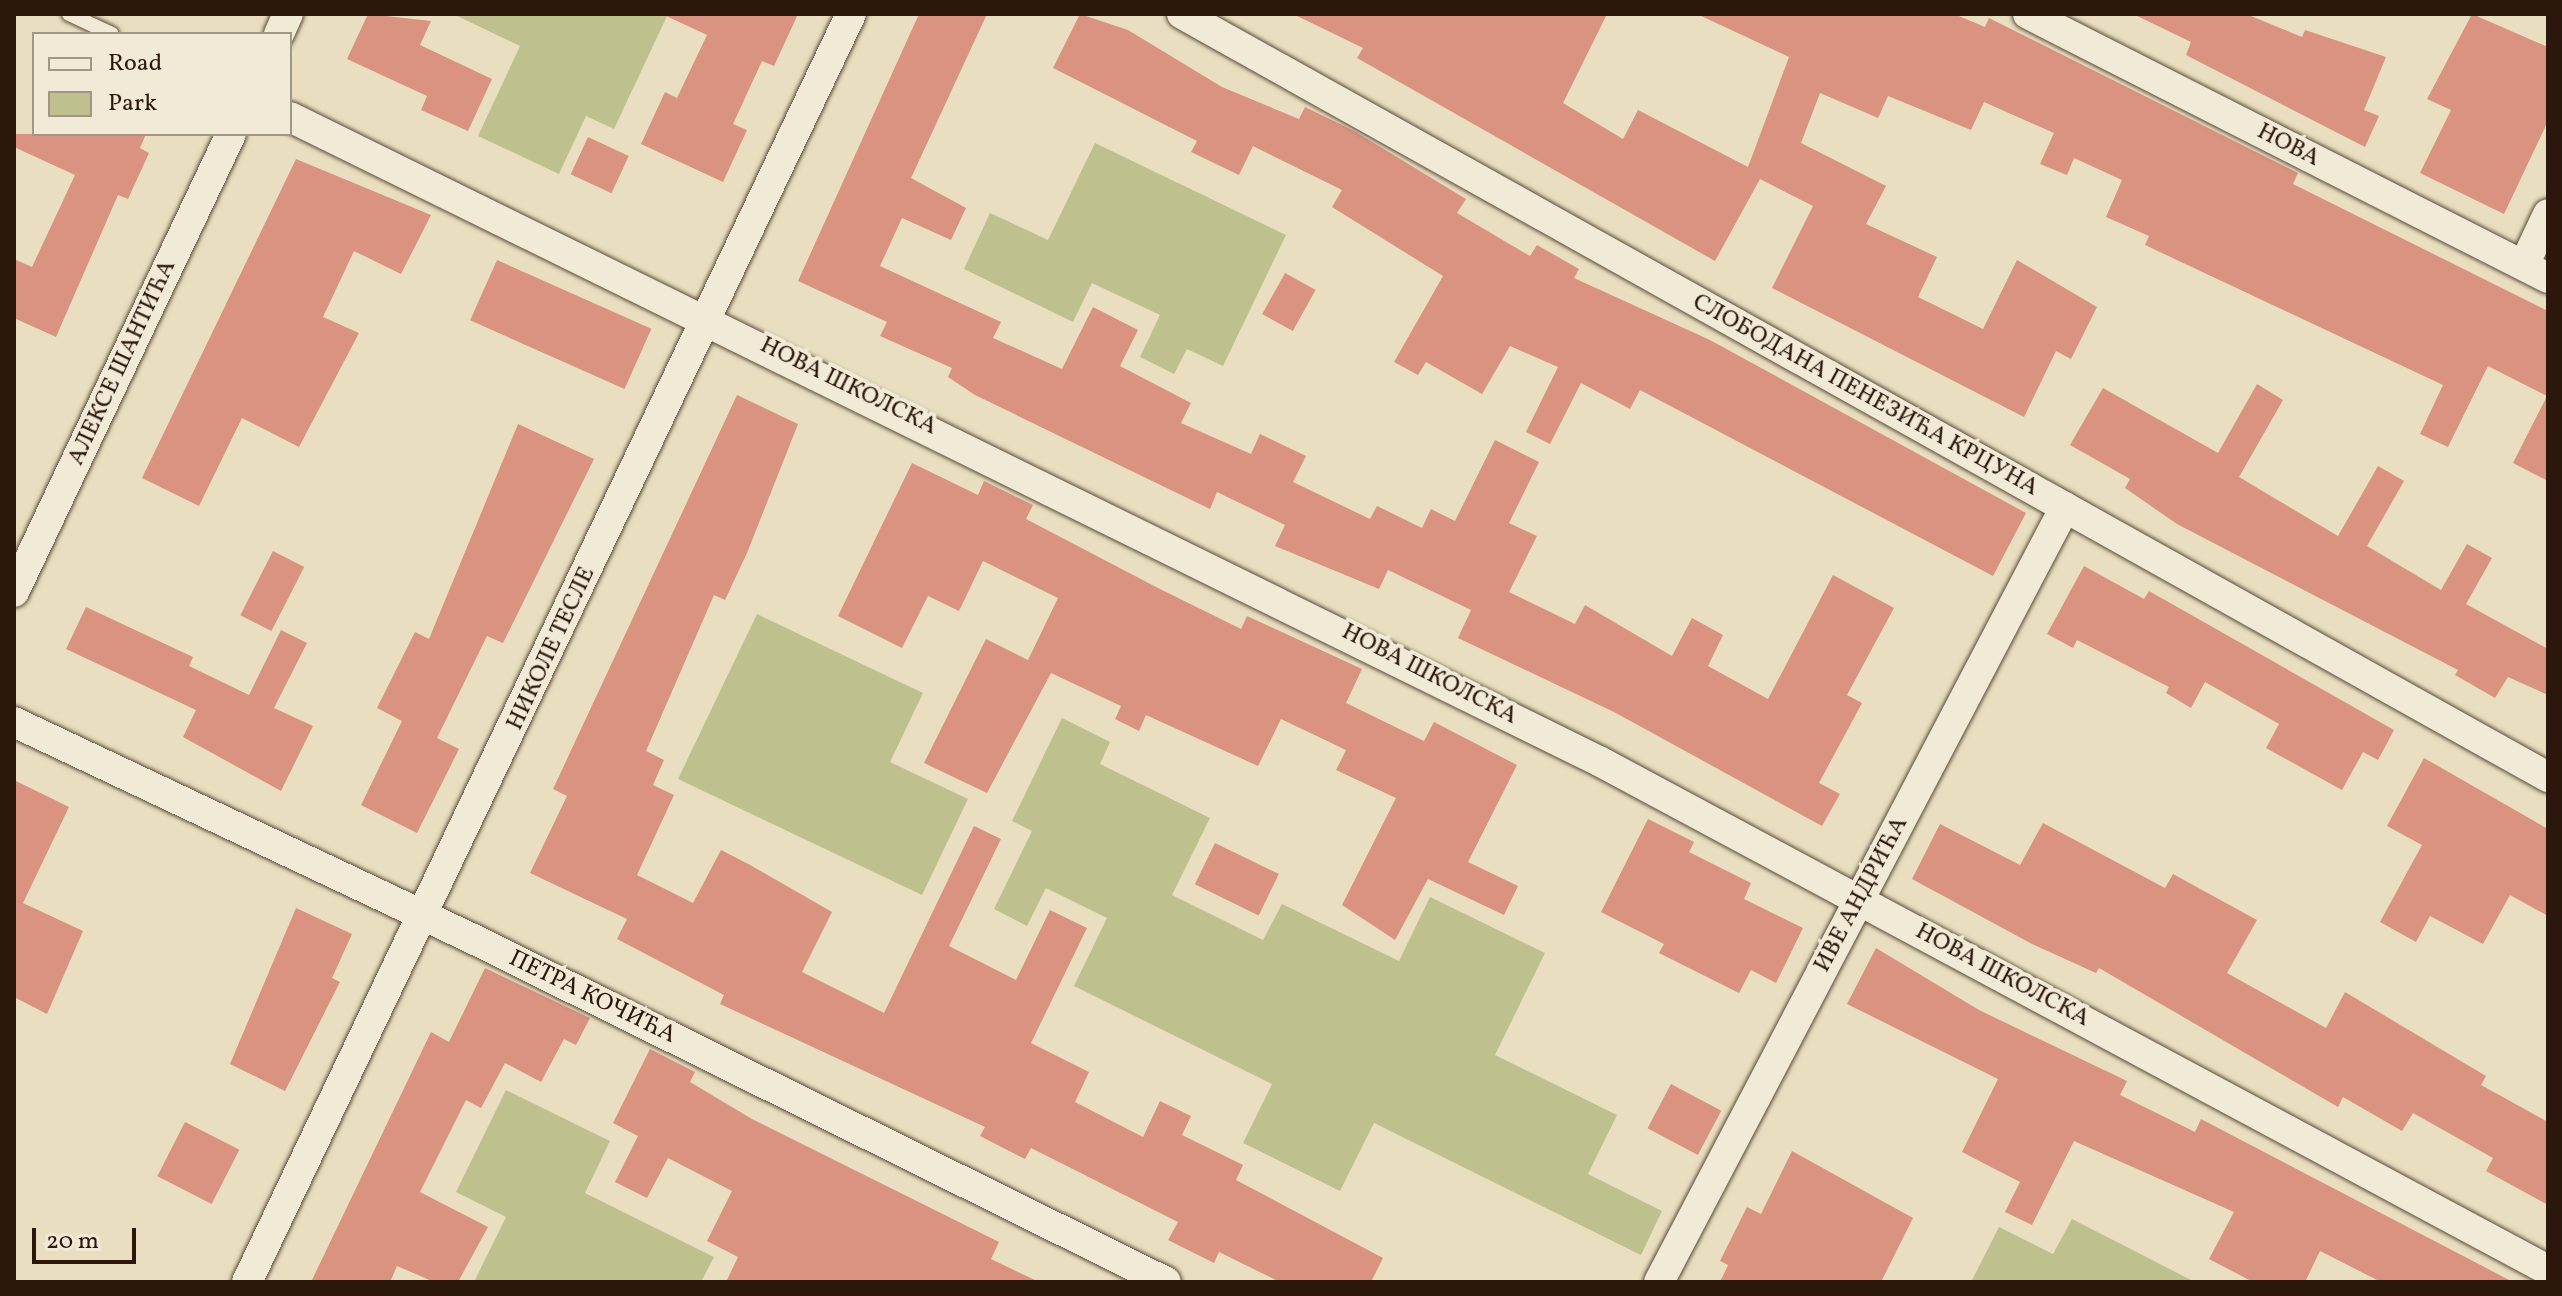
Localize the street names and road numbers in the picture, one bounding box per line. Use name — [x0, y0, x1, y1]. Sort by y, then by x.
street label: НОВА — [2252, 118, 2324, 174]
street label: АЛЕКСЕ ШАНТИЋА — [63, 256, 183, 470]
street label: СЛОБОДАНА ПЕНЕЗИЋА КРЦУНА — [1687, 289, 2043, 503]
street label: НОВА ШКОЛСКА — [755, 332, 941, 442]
street label: НИКОЛЕ ТЕСЛЕ — [501, 562, 603, 736]
street label: НОВА ШКОЛСКА — [1336, 618, 1522, 732]
street label: ИВЕ АНДРИЋА — [1809, 812, 1915, 978]
street label: НОВА ШКОЛСКА — [1910, 918, 2094, 1034]
street label: ПЕТРА КОЧИЋА — [504, 945, 680, 1051]

